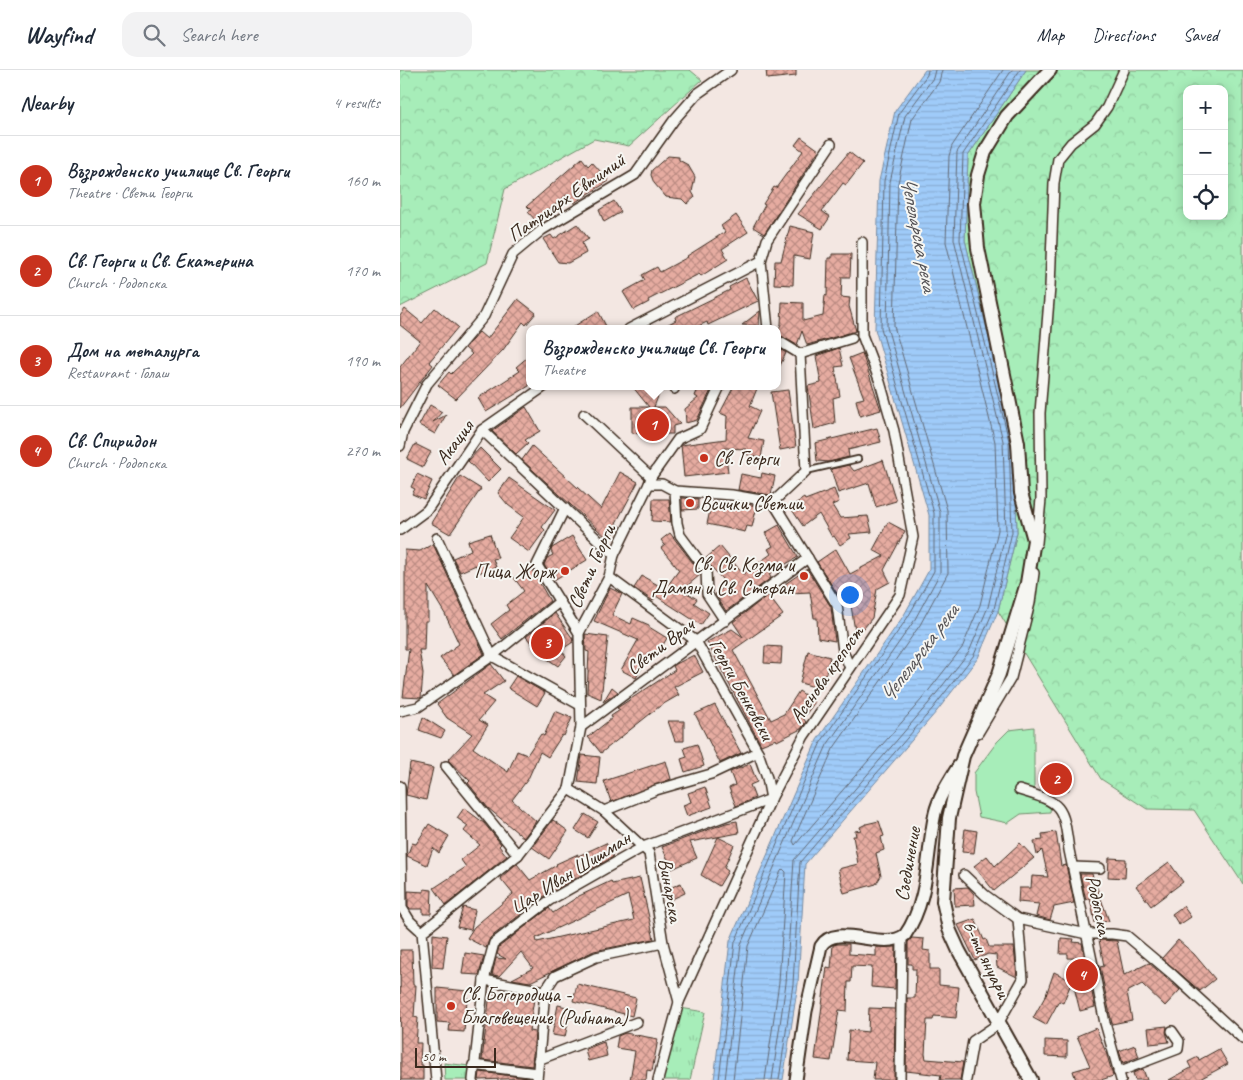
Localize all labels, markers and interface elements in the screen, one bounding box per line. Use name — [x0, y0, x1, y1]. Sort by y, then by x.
search box — [122, 12, 472, 57]
text: Wayfind — [25, 20, 92, 50]
icon: search — [140, 21, 168, 49]
text: Search here — [180, 23, 258, 47]
text: Map — [1037, 24, 1064, 46]
text: Directions — [1092, 24, 1155, 46]
text: Saved — [1183, 24, 1218, 46]
map controls — [1183, 85, 1228, 220]
button: + — [1183, 85, 1228, 130]
text: Nearby — [20, 90, 73, 116]
text: 4 results — [333, 93, 380, 113]
button: − — [1183, 130, 1228, 175]
street label: Патриарх Евтимий — [503, 147, 631, 247]
text: Възрожденско училище Св. Георги — [67, 159, 289, 183]
text: 1 — [32, 171, 40, 191]
text: 160 m — [346, 171, 380, 191]
water label: Чепеларска река — [895, 175, 943, 296]
button: locate — [1183, 175, 1228, 220]
text: Theatre · Свети Георги — [67, 183, 192, 203]
text: Св. Георги и Св. Екатерина — [67, 249, 252, 273]
text: 2 — [32, 261, 40, 281]
text: 170 m — [346, 261, 380, 281]
text: Church · Родопска — [67, 273, 166, 293]
popup — [526, 325, 781, 390]
text: Възрожденско училище Св. Георги — [542, 336, 765, 360]
text: Дом на металурга — [67, 339, 198, 363]
text: 3 — [32, 351, 40, 371]
text: 190 m — [346, 351, 380, 371]
text: Theatre — [542, 360, 585, 380]
text: Restaurant · Голаш — [67, 363, 169, 383]
pin: 1 — [637, 406, 669, 444]
street label: Акация — [430, 413, 481, 470]
text: Св. Спиридон — [67, 429, 156, 453]
text: 4 — [32, 441, 40, 461]
text: 270 m — [346, 441, 380, 461]
place label: Св. Георги — [714, 446, 780, 471]
marker: Св. Георги — [698, 452, 710, 464]
text: Church · Родопска — [67, 453, 166, 473]
place label: Всички Светии — [700, 491, 804, 516]
marker: Всички Светии — [684, 497, 696, 509]
street label: Свети Георги — [562, 519, 621, 612]
place label: Св. Св. Козма и Дамян и Св. Стефан — [652, 552, 796, 600]
place label: Пица Жорж — [474, 559, 558, 584]
marker: Пица Жорж — [559, 565, 571, 577]
marker: Св. Св. Козма и Дамян и Св. Стефан — [798, 570, 810, 582]
your location — [837, 582, 863, 608]
water label: Чепеларска река — [874, 597, 966, 707]
street label: Свети Врач — [621, 611, 701, 680]
street label: Асенова крепост — [784, 619, 870, 728]
pin: 3 — [531, 624, 563, 662]
street label: Георги Бенковски — [703, 634, 781, 746]
pin: 2 — [1040, 760, 1072, 798]
street label: Съединение — [889, 824, 927, 903]
street label: Цар Иван Шишман — [505, 825, 637, 919]
street label: Винарска — [653, 856, 689, 926]
street label: Родопска — [1080, 873, 1117, 939]
street label: 6-ти януари — [957, 916, 1017, 1004]
pin: 4 — [1066, 956, 1098, 994]
place label: Св. Богородица - Благовещение (Рибната) — [461, 982, 629, 1030]
marker: Св. Богородица - Благовещение (Рибната) — [445, 1000, 457, 1012]
scale bar — [415, 1045, 496, 1068]
text: 50 m — [422, 1048, 446, 1065]

